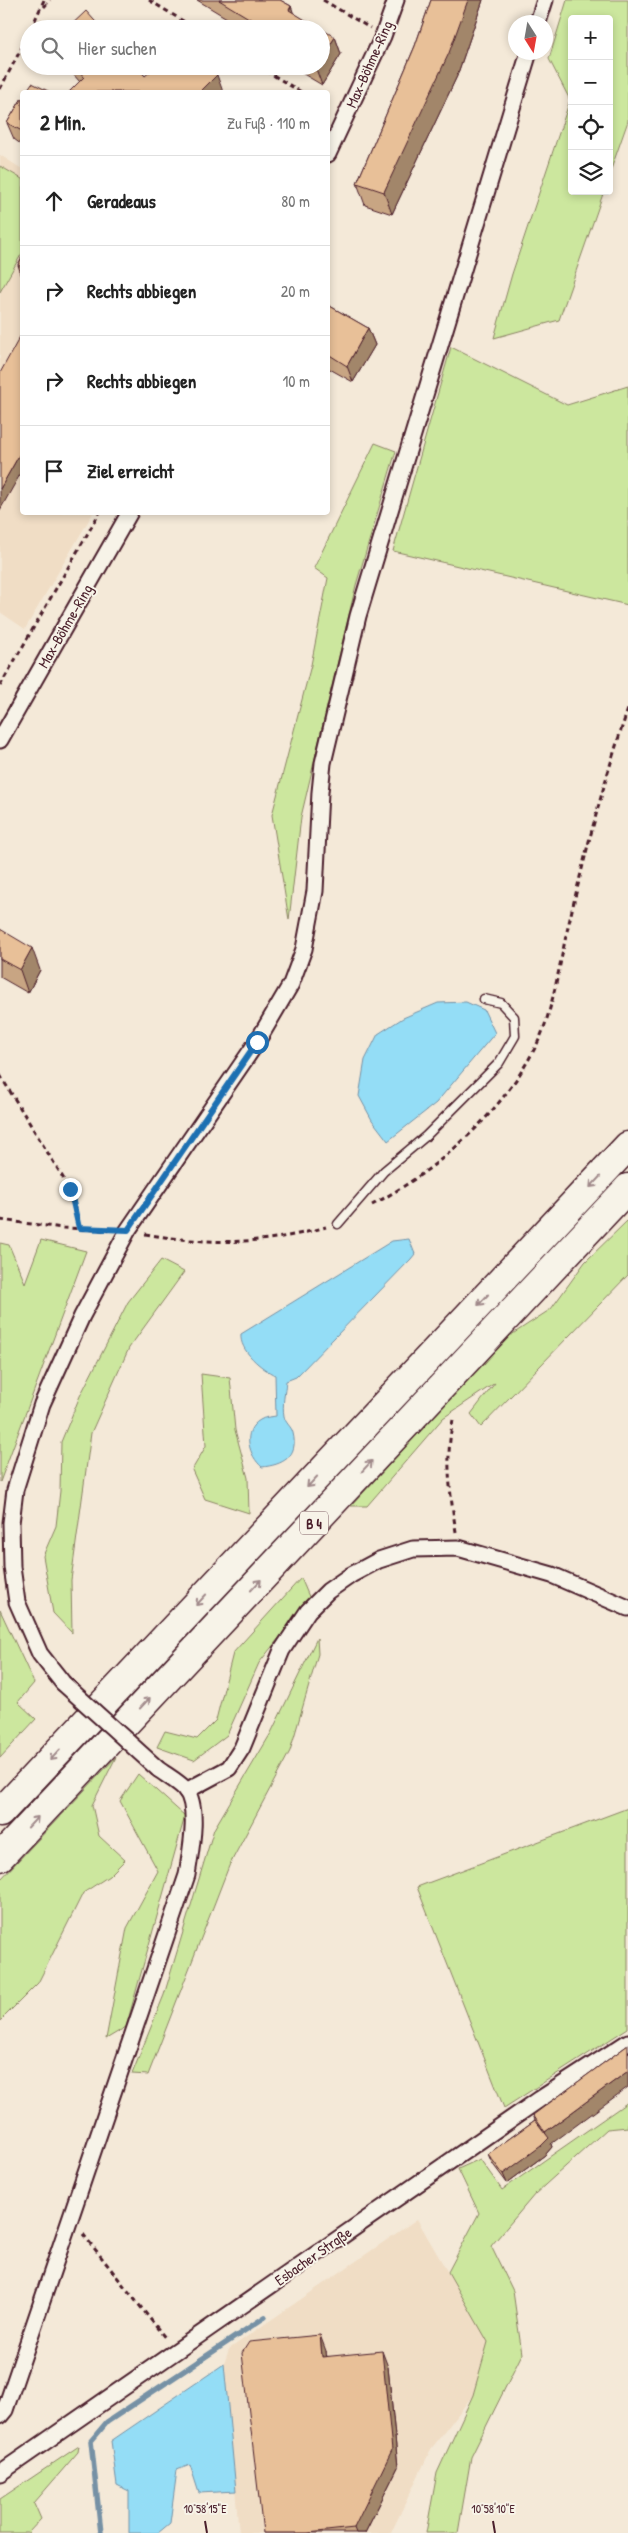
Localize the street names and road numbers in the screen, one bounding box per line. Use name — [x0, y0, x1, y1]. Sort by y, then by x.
street label: Max-Böhme-Ring — [340, 17, 398, 111]
street label: Max-Böhme-Ring — [33, 580, 98, 672]
road number: B 4 — [300, 1512, 328, 1535]
street label: Esbacher Straße — [270, 2222, 356, 2290]

